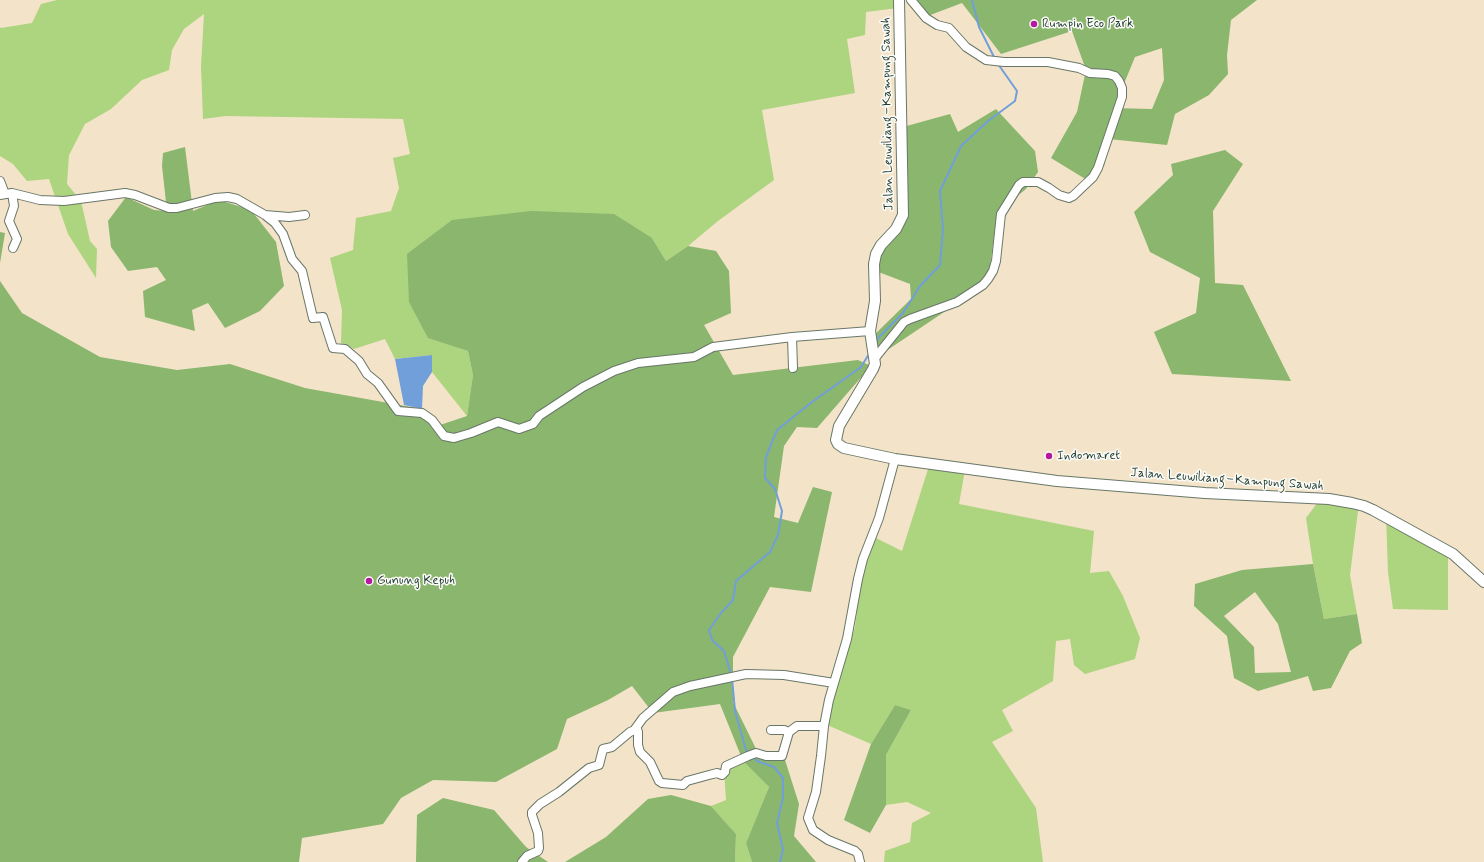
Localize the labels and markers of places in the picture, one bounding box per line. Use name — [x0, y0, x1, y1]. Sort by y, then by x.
place label: Rumpin Eco Park — [1042, 16, 1133, 32]
marker: Rumpin Eco Park — [1029, 19, 1039, 29]
place label: Indomaret — [1057, 448, 1120, 464]
marker: Indomaret — [1044, 451, 1054, 461]
place label: Gunung Kepuh — [377, 573, 455, 589]
marker: Gunung Kepuh — [364, 576, 374, 586]

